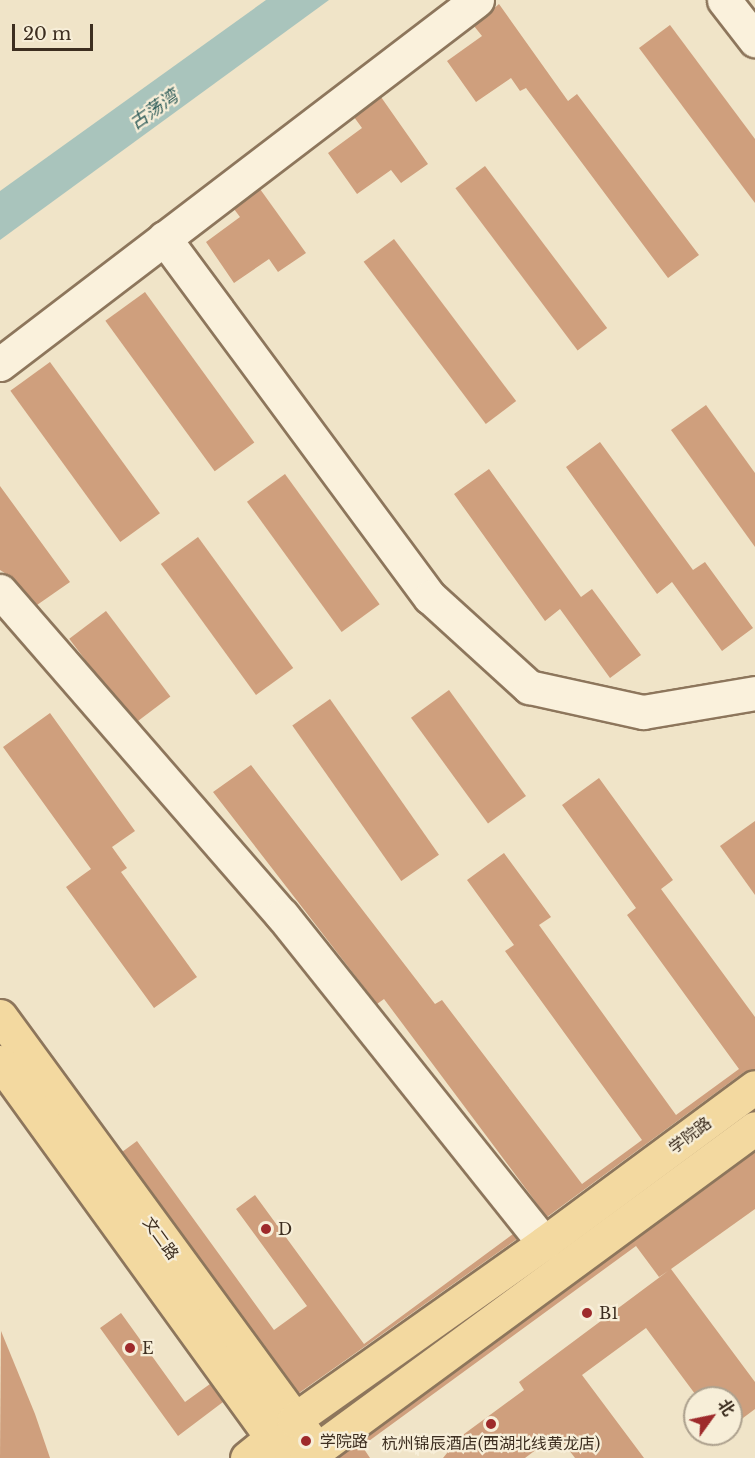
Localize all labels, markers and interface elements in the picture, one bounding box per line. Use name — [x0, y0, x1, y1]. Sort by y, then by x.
scale bar — [15, 12, 96, 50]
text: 20 m — [23, 23, 71, 45]
water label: 古荡湾 — [126, 86, 182, 134]
street label: 学院路 — [665, 1113, 715, 1157]
street label: 文二路 — [139, 1213, 183, 1263]
place label: D — [278, 1219, 292, 1239]
marker: D — [259, 1222, 273, 1236]
place label: B1 — [599, 1303, 618, 1323]
marker: B1 — [580, 1306, 594, 1320]
place label: E — [142, 1338, 154, 1358]
marker: E — [123, 1341, 137, 1355]
north arrow — [683, 1386, 743, 1446]
text: 北 — [714, 1395, 739, 1419]
marker: 杭州锦辰酒店(西湖北线黄龙店) — [484, 1417, 498, 1431]
place label: 学院路 — [320, 1431, 368, 1451]
marker: 学院路 — [297, 1432, 315, 1450]
place label: 杭州锦辰酒店(西湖北线黄龙店) — [382, 1433, 600, 1453]

